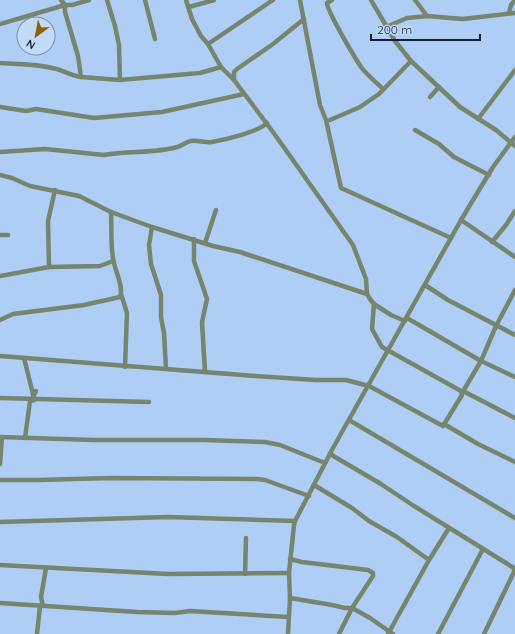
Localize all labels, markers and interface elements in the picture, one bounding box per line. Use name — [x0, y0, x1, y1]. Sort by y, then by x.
north arrow — [16, 16, 56, 56]
scale bar — [371, 16, 480, 42]
text: 200 m — [377, 22, 412, 37]
text: N — [24, 36, 38, 53]

